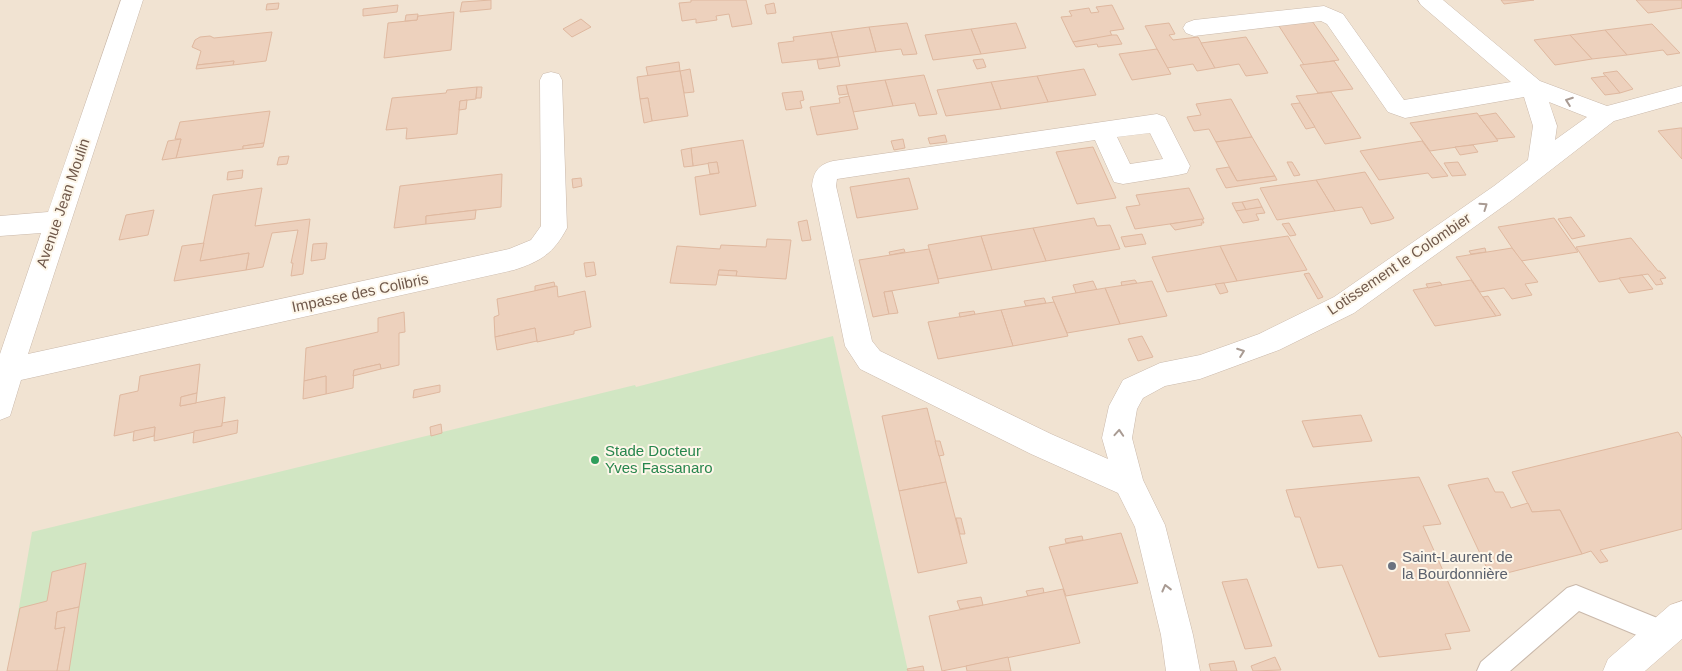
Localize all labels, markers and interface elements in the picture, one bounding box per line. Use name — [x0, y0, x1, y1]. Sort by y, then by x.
one-way arrow — [1566, 97, 1574, 107]
street label: Avenue Jean Moulin — [32, 136, 93, 270]
one-way arrow — [1479, 203, 1488, 212]
street label: Lotissement le Colombier — [1324, 209, 1474, 318]
street label: Impasse des Colibris — [290, 270, 430, 315]
one-way arrow — [1236, 348, 1245, 358]
one-way arrow — [1114, 429, 1125, 437]
place label: Stade Docteur Yves Fassanaro — [605, 442, 713, 476]
marker: Stade Docteur Yves Fassanaro — [589, 454, 601, 466]
place label: Saint-Laurent de la Bourdonnière — [1402, 548, 1513, 582]
marker: Saint-Laurent de la Bourdonnière — [1386, 560, 1398, 572]
one-way arrow — [1161, 584, 1171, 592]

